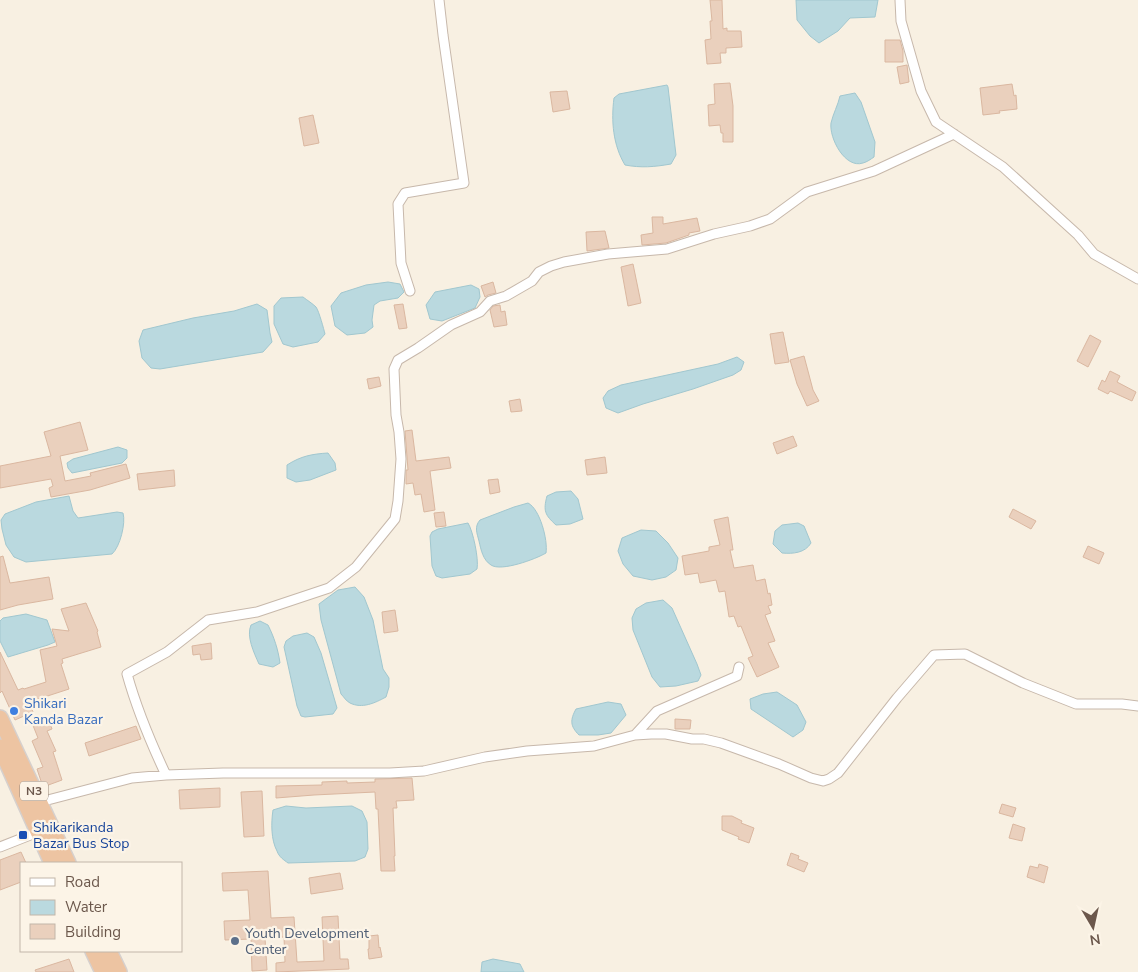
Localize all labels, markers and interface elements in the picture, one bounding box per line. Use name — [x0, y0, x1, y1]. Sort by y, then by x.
place label: Shikari Kanda Bazar — [24, 694, 103, 729]
marker: Shikari Kanda Bazar — [8, 705, 20, 717]
road number: N3 — [20, 781, 48, 800]
place label: Shikarikanda Bazar Bus Stop — [33, 818, 129, 853]
marker: Shikarikanda Bazar Bus Stop — [17, 829, 29, 841]
legend — [20, 862, 182, 952]
text: Road — [65, 872, 100, 892]
text: Water — [65, 897, 108, 917]
north arrow — [1068, 902, 1118, 952]
text: Building — [65, 922, 121, 942]
place label: Youth Development Center — [244, 924, 369, 959]
text: N — [1088, 929, 1102, 950]
marker: Youth Development Center — [229, 935, 241, 947]

